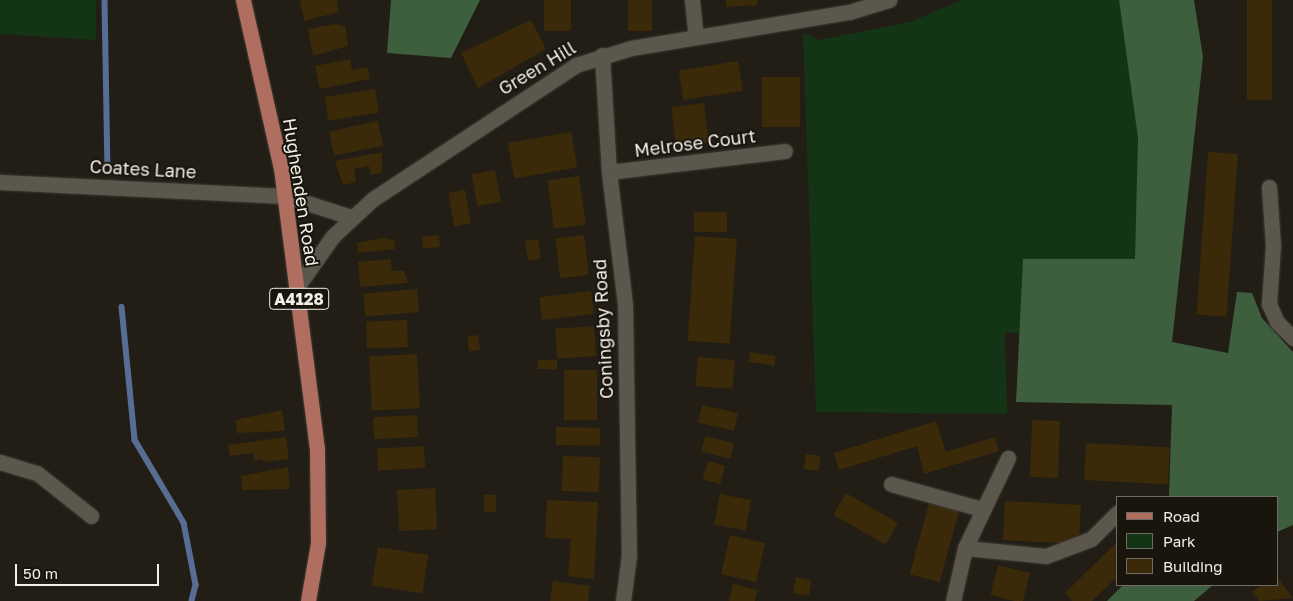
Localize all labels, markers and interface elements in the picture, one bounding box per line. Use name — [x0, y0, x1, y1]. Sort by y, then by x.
street label: Green Hill — [495, 37, 579, 99]
street label: Hughenden Road — [279, 117, 323, 267]
street label: Melrose Court — [633, 125, 757, 161]
street label: Coates Lane — [89, 155, 197, 183]
street label: Coningsby Road — [589, 259, 617, 399]
road number: A4128 — [269, 286, 329, 312]
legend — [1116, 496, 1278, 586]
text: Road — [1163, 507, 1200, 525]
text: Park — [1163, 532, 1195, 550]
scale bar — [18, 554, 161, 586]
text: Building — [1163, 557, 1223, 575]
text: 50 m — [23, 564, 58, 582]

